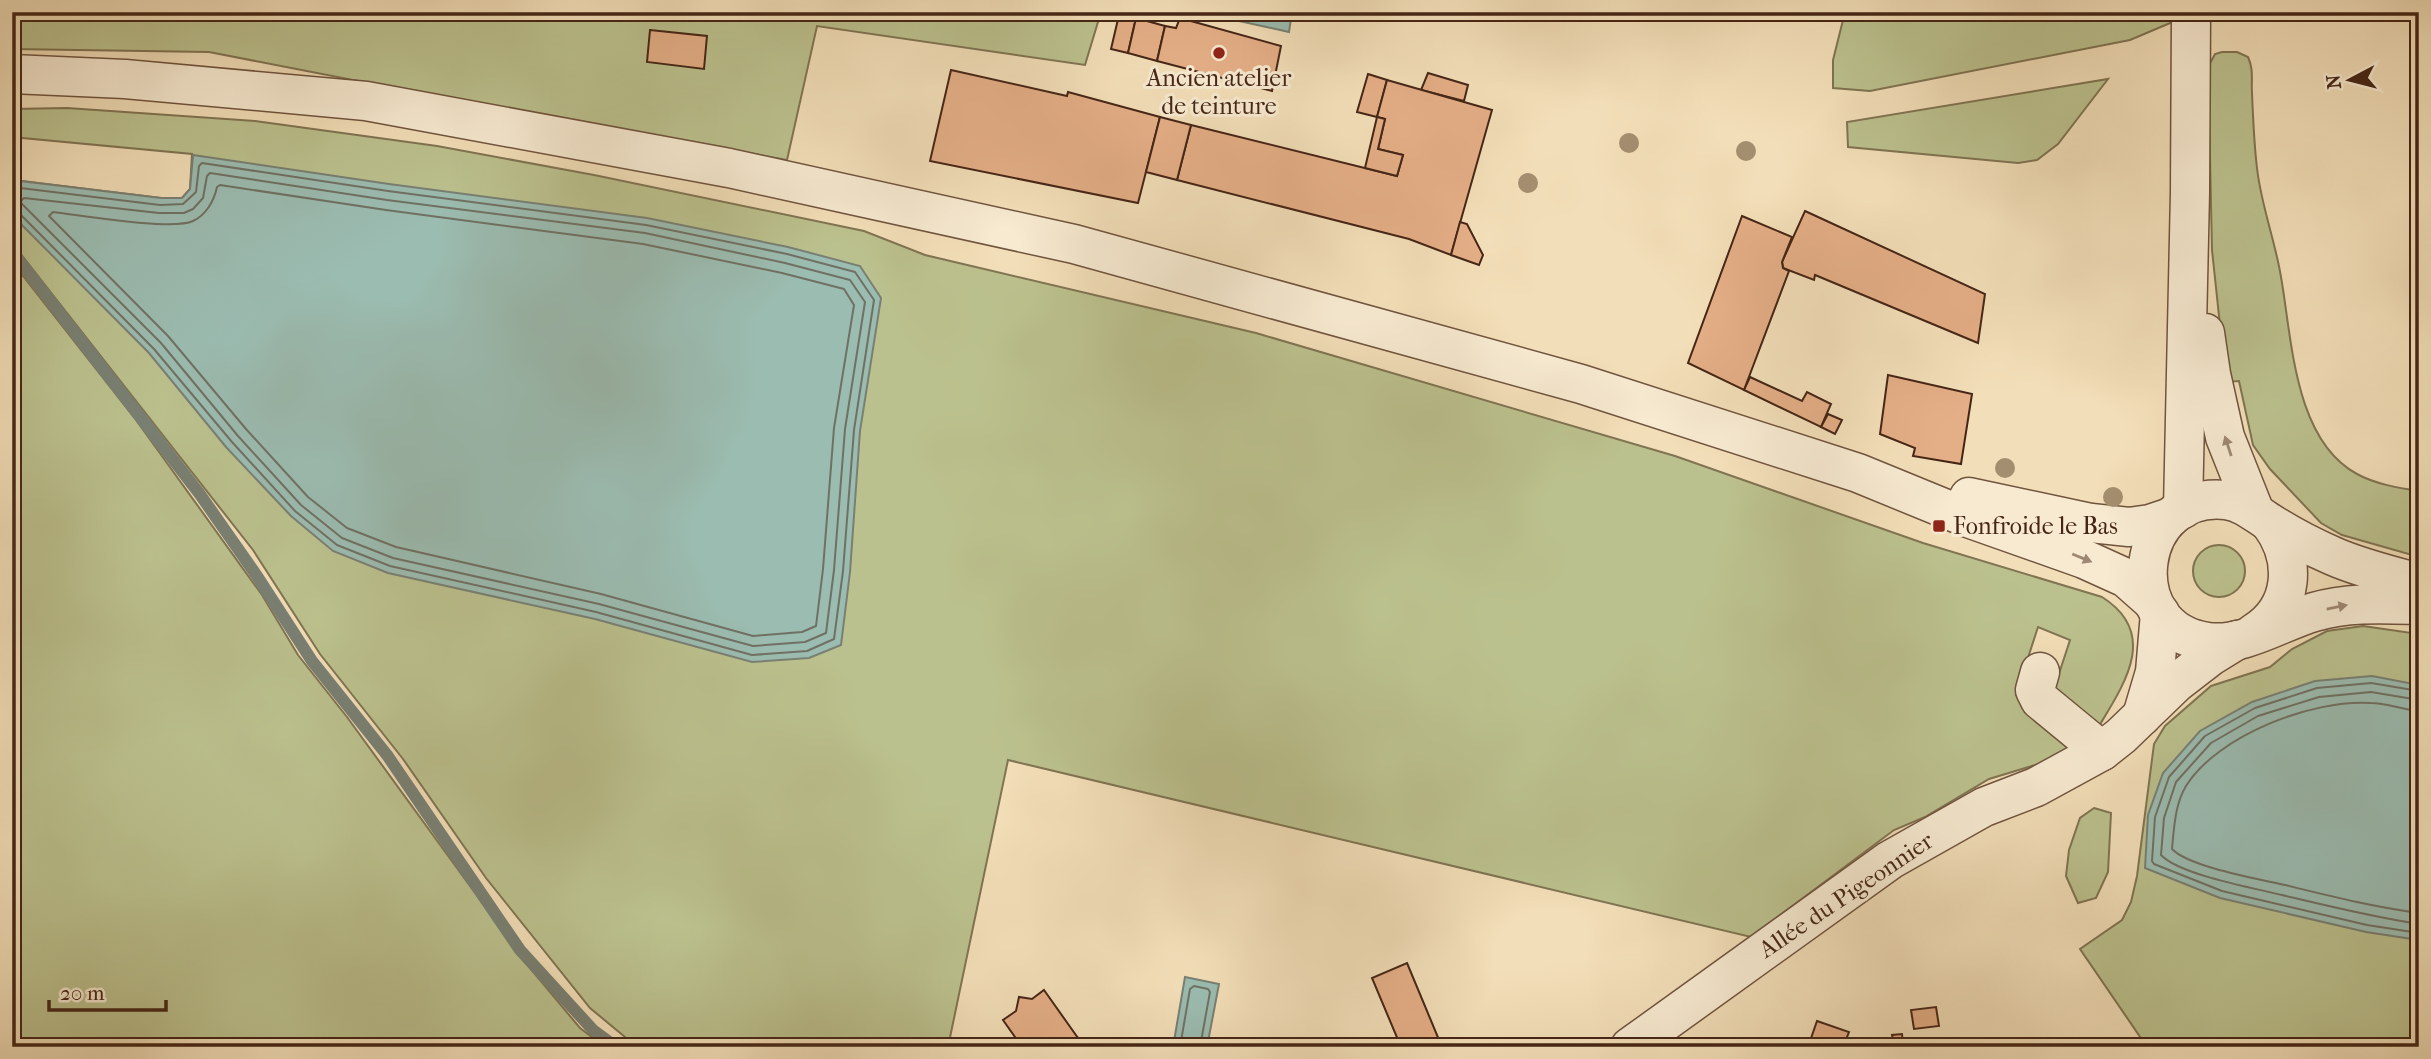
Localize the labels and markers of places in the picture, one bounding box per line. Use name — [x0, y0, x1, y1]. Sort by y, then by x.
marker: Ancien atelier de teinture — [1211, 45, 1227, 61]
place label: Ancien atelier de teinture — [1146, 64, 1292, 120]
place label: Fonfroide le Bas — [1953, 512, 2118, 540]
marker: Fonfroide le Bas — [1931, 518, 1947, 534]

